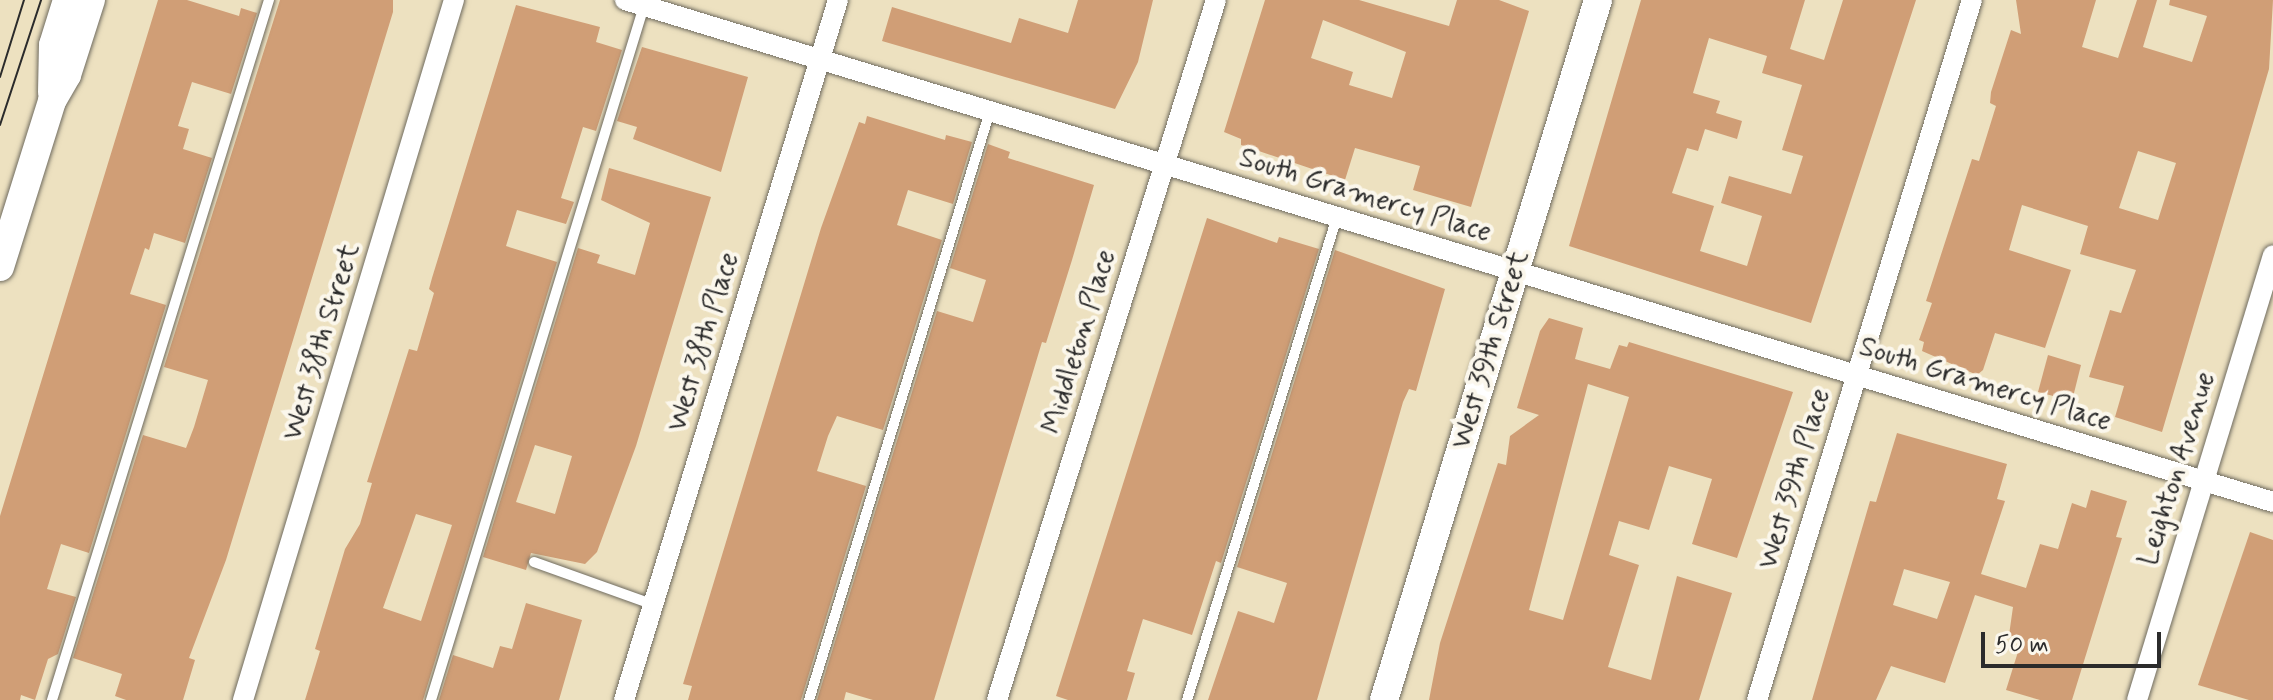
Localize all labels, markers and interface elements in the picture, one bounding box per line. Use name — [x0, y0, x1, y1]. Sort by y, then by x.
street label: South Gramercy Place — [1235, 142, 1495, 250]
street label: West 38th Street — [276, 239, 368, 445]
street label: Middleton Place — [1036, 246, 1124, 438]
street label: West 39th Street — [1445, 247, 1537, 453]
street label: West 38th Place — [661, 248, 747, 436]
street label: South Gramercy Place — [1855, 331, 2115, 439]
street label: Leighton Avenue — [2133, 370, 2223, 568]
street label: West 39th Place — [1752, 385, 1838, 573]
scale bar — [1985, 616, 2165, 666]
text: 50 m — [1995, 630, 2049, 661]

